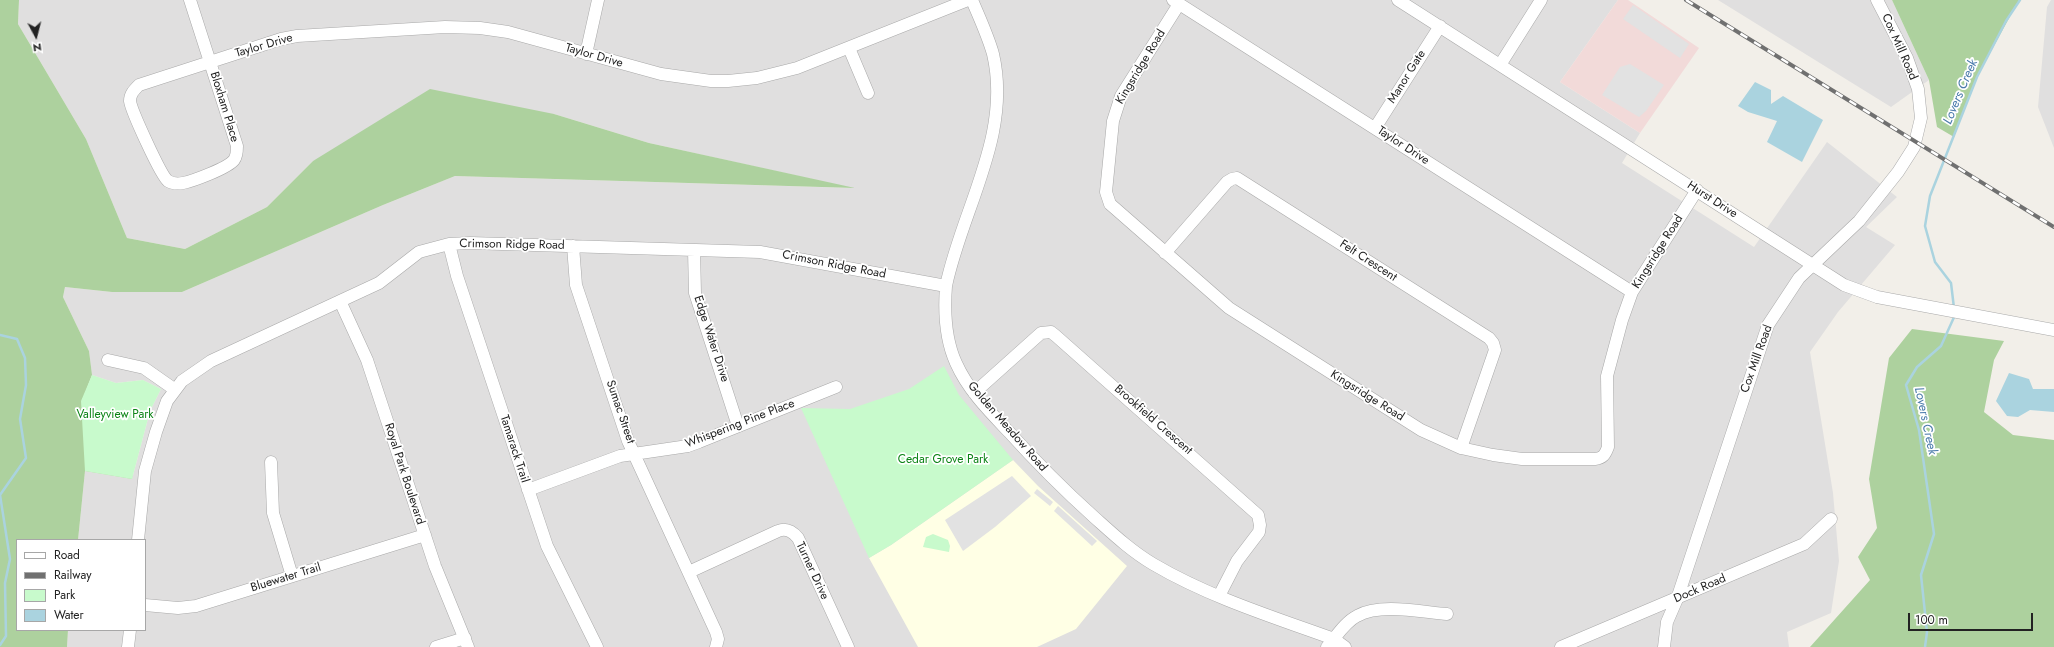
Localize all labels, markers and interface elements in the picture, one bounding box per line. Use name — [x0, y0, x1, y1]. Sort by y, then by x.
street label: Cox Mill Road — [1878, 12, 1920, 82]
north arrow — [16, 16, 56, 56]
street label: Kingsridge Road — [1113, 27, 1169, 107]
street label: Taylor Drive — [234, 31, 294, 61]
text: N — [32, 39, 43, 56]
street label: Taylor Drive — [564, 41, 624, 71]
street label: Manor Gate — [1385, 48, 1429, 106]
water label: Lovers Creek — [1940, 57, 1982, 127]
street label: Bloxham Place — [206, 70, 242, 144]
street label: Taylor Drive — [1374, 124, 1432, 168]
street label: Hurst Drive — [1684, 178, 1740, 222]
street label: Kingsridge Road — [1630, 212, 1686, 292]
street label: Crimson Ridge Road — [459, 237, 565, 253]
street label: Felt Crescent — [1337, 237, 1399, 285]
street label: Crimson Ridge Road — [781, 248, 887, 282]
street label: Edge Water Drive — [690, 294, 732, 384]
street label: Cox Mill Road — [1738, 323, 1776, 395]
street label: Kingsridge Road — [1327, 368, 1407, 424]
street label: Sumac Street — [602, 378, 638, 446]
street label: Golden Meadow Road — [964, 379, 1050, 475]
street label: Brookfield Crescent — [1111, 382, 1195, 458]
water label: Lovers Creek — [1910, 386, 1940, 456]
street label: Whispering Pine Place — [683, 397, 797, 451]
park label: Valleyview Park — [76, 408, 154, 422]
street label: Tamarack Trail — [496, 413, 532, 485]
street label: Royal Park Boulevard — [381, 421, 427, 527]
park label: Cedar Grove Park — [898, 453, 988, 467]
legend — [16, 539, 146, 631]
street label: Turner Drive — [792, 540, 832, 602]
text: Road — [54, 546, 80, 564]
street label: Bluewater Trail — [249, 560, 323, 596]
text: Railway — [54, 566, 92, 584]
street label: Dock Road — [1672, 572, 1728, 606]
text: Park — [54, 586, 75, 604]
scale bar — [1910, 605, 2035, 631]
text: Water — [54, 606, 84, 624]
text: 100 m — [1915, 611, 1948, 629]

